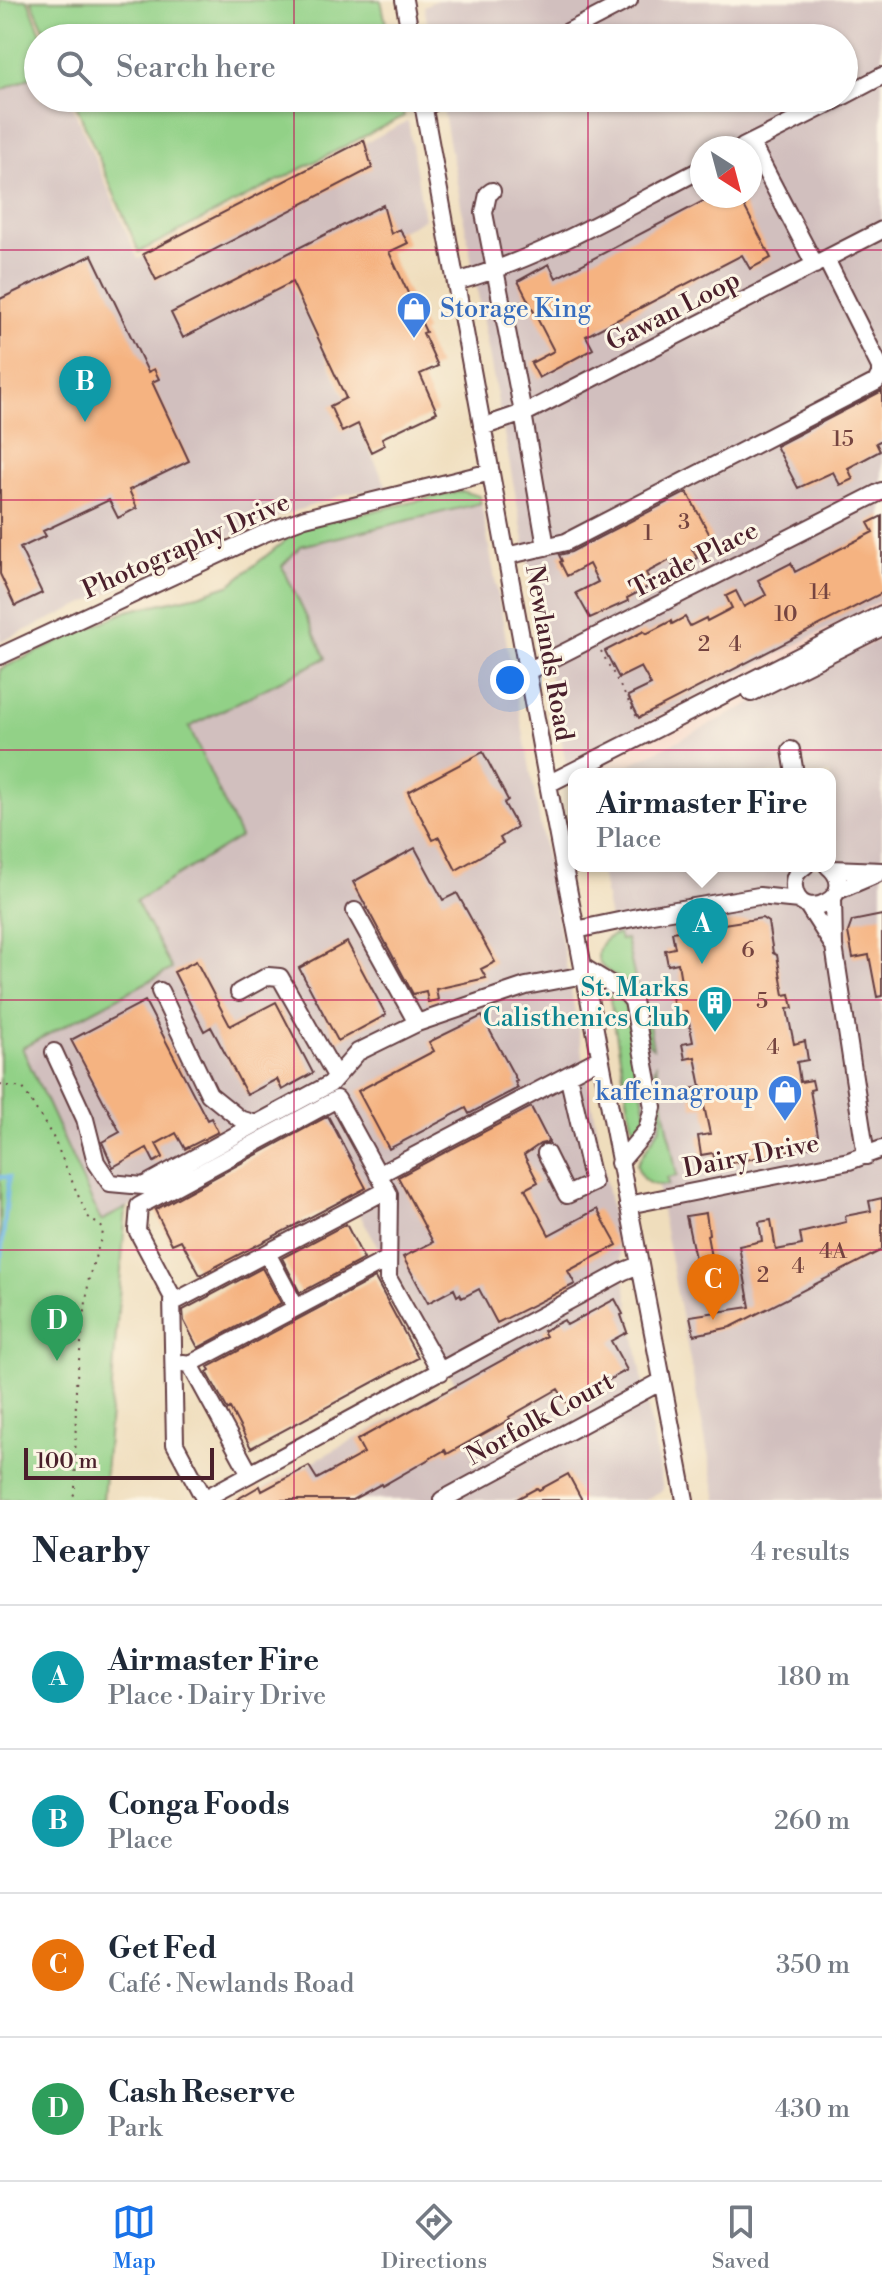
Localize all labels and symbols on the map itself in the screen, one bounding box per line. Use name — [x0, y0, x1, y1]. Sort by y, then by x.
north arrow — [690, 136, 762, 208]
street label: Gawan Loop — [601, 264, 745, 358]
shop icon: Storage King — [395, 290, 433, 340]
place label: Storage King — [440, 293, 591, 325]
pin: B — [59, 356, 111, 422]
house number: 15 — [832, 426, 854, 453]
street label: Photography Drive — [77, 486, 295, 606]
house number: 3 — [678, 509, 690, 536]
street label: Trade Place — [625, 514, 763, 606]
house number: 1 — [643, 520, 653, 547]
street label: Newlands Road — [518, 562, 580, 744]
house number: 14 — [809, 579, 831, 606]
house number: 10 — [774, 601, 798, 628]
house number: 2 — [698, 631, 710, 658]
house number: 4 — [728, 631, 742, 658]
your location — [490, 660, 530, 700]
pin: A — [676, 898, 728, 964]
house number: 6 — [741, 937, 755, 964]
place label: St. Marks Calisthenics Club — [483, 972, 689, 1034]
building icon: St. Marks Calisthenics Club — [696, 984, 734, 1034]
house number: 5 — [756, 988, 768, 1015]
house number: 4 — [766, 1034, 780, 1061]
shop icon: kaffeinagroup — [766, 1073, 804, 1123]
place label: kaffeinagroup — [595, 1076, 759, 1108]
street label: Dairy Drive — [680, 1127, 822, 1185]
house number: 4A — [819, 1238, 848, 1265]
house number: 4 — [791, 1253, 805, 1280]
pin: C — [687, 1254, 739, 1320]
house number: 2 — [757, 1262, 769, 1289]
pin: D — [31, 1295, 83, 1361]
street label: Norfolk Court — [460, 1365, 620, 1473]
scale bar — [24, 1444, 214, 1480]

